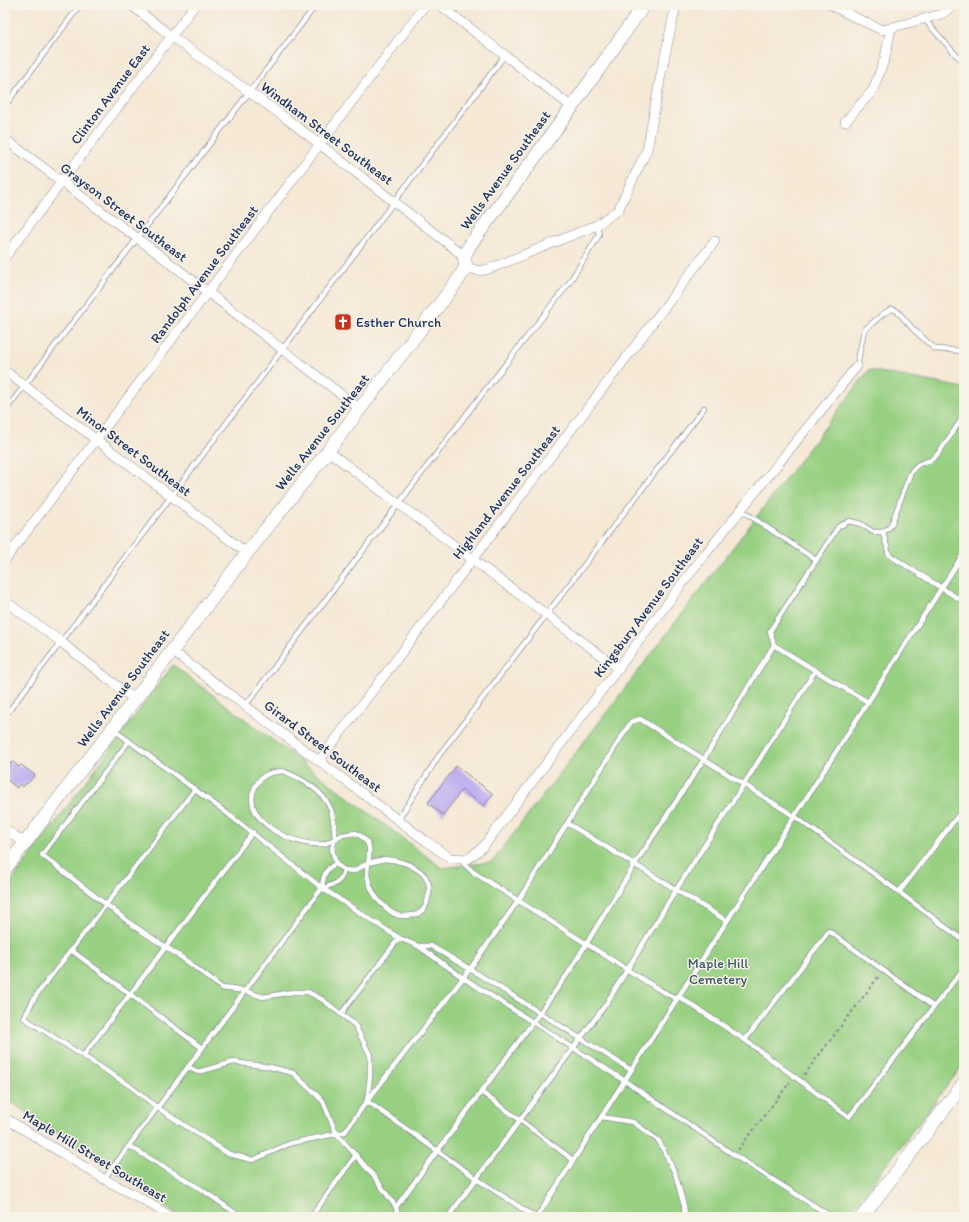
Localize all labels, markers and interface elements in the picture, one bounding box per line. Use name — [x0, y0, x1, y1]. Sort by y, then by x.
street label: Clinton Avenue East — [67, 41, 154, 148]
street label: Windham Street Southeast — [257, 78, 396, 189]
street label: Wells Avenue Southeast — [456, 107, 554, 233]
street label: Grayson Street Southeast — [57, 159, 191, 266]
street label: Randolph Avenue Southeast — [147, 202, 262, 347]
church icon: Esther Church — [333, 312, 353, 332]
place label: Esther Church — [356, 314, 441, 331]
street label: Wells Avenue Southeast — [272, 371, 373, 494]
street label: Minor Street Southeast — [73, 403, 194, 500]
street label: Highland Avenue Southeast — [449, 422, 564, 563]
street label: Kingsbury Avenue Southeast — [590, 534, 707, 681]
street label: Wells Avenue Southeast — [74, 626, 173, 751]
street label: Girard Street Southeast — [261, 697, 385, 796]
park label: Maple Hill Cemetery — [688, 955, 748, 988]
street label: Maple Hill Street Southeast — [20, 1107, 170, 1206]

